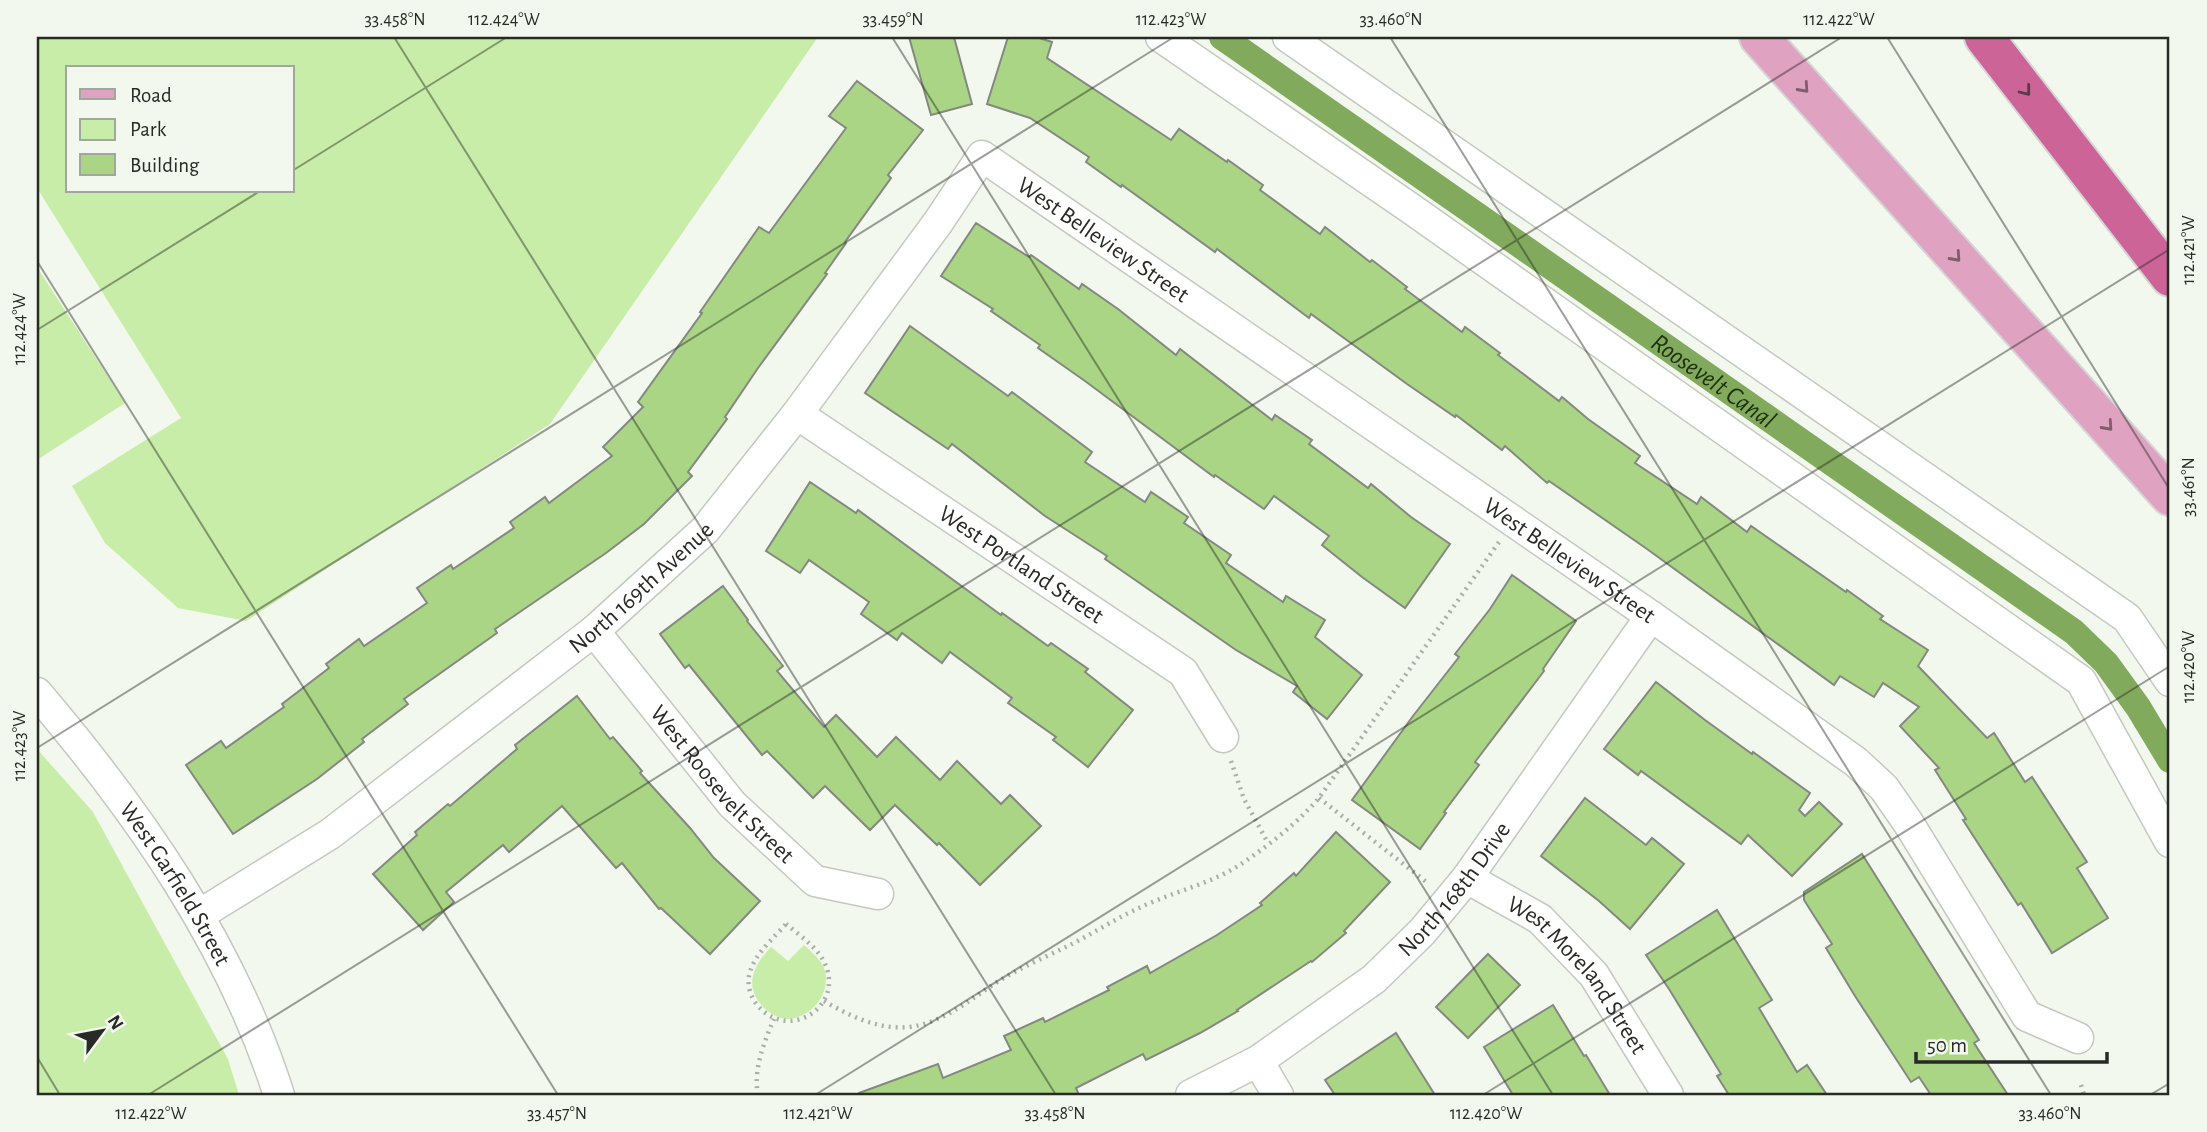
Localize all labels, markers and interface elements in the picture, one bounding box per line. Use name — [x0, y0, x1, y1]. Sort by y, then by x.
text: 33.458°N — [364, 11, 426, 29]
text: 112.424°W — [468, 11, 540, 29]
text: 33.459°N — [862, 11, 924, 29]
text: 112.423°W — [1136, 11, 1206, 29]
text: 33.460°N — [1359, 11, 1423, 29]
text: 112.422°W — [1803, 11, 1875, 29]
legend — [66, 66, 294, 192]
one-way arrow — [1796, 79, 1808, 92]
one-way arrow — [2018, 83, 2031, 95]
text: Road — [130, 85, 172, 106]
text: Park — [130, 119, 167, 140]
text: Building — [130, 155, 200, 176]
street label: West Belleview Street — [1013, 173, 1193, 308]
text: 112.421°W — [2180, 215, 2198, 285]
one-way arrow — [1948, 249, 1960, 262]
text: 112.424°W — [11, 293, 29, 365]
water label: Roosevelt Canal — [1646, 329, 1780, 434]
one-way arrow — [2100, 418, 2112, 431]
text: 33.461°N — [2180, 457, 2198, 517]
street label: West Belleview Street — [1479, 494, 1660, 628]
street label: West Portland Street — [934, 501, 1108, 629]
street label: North 169th Avenue — [565, 518, 719, 658]
text: 112.420°W — [2180, 631, 2198, 703]
street label: West Roosevelt Street — [645, 701, 799, 868]
text: 112.423°W — [11, 711, 29, 781]
street label: West Garfield Street — [115, 798, 234, 970]
street label: North 168th Drive — [1394, 818, 1515, 961]
street label: West Moreland Street — [1503, 892, 1651, 1059]
north arrow — [66, 996, 136, 1066]
text: N — [104, 1012, 127, 1033]
scale bar — [1916, 1020, 2107, 1064]
text: 50 m — [1927, 1035, 1967, 1056]
text: 112.422°W — [115, 1105, 187, 1123]
text: 33.457°N — [527, 1105, 587, 1123]
text: 112.421°W — [783, 1105, 853, 1123]
text: 33.458°N — [1024, 1105, 1086, 1123]
text: 112.420°W — [1450, 1105, 1522, 1123]
text: 33.460°N — [2018, 1105, 2082, 1123]

